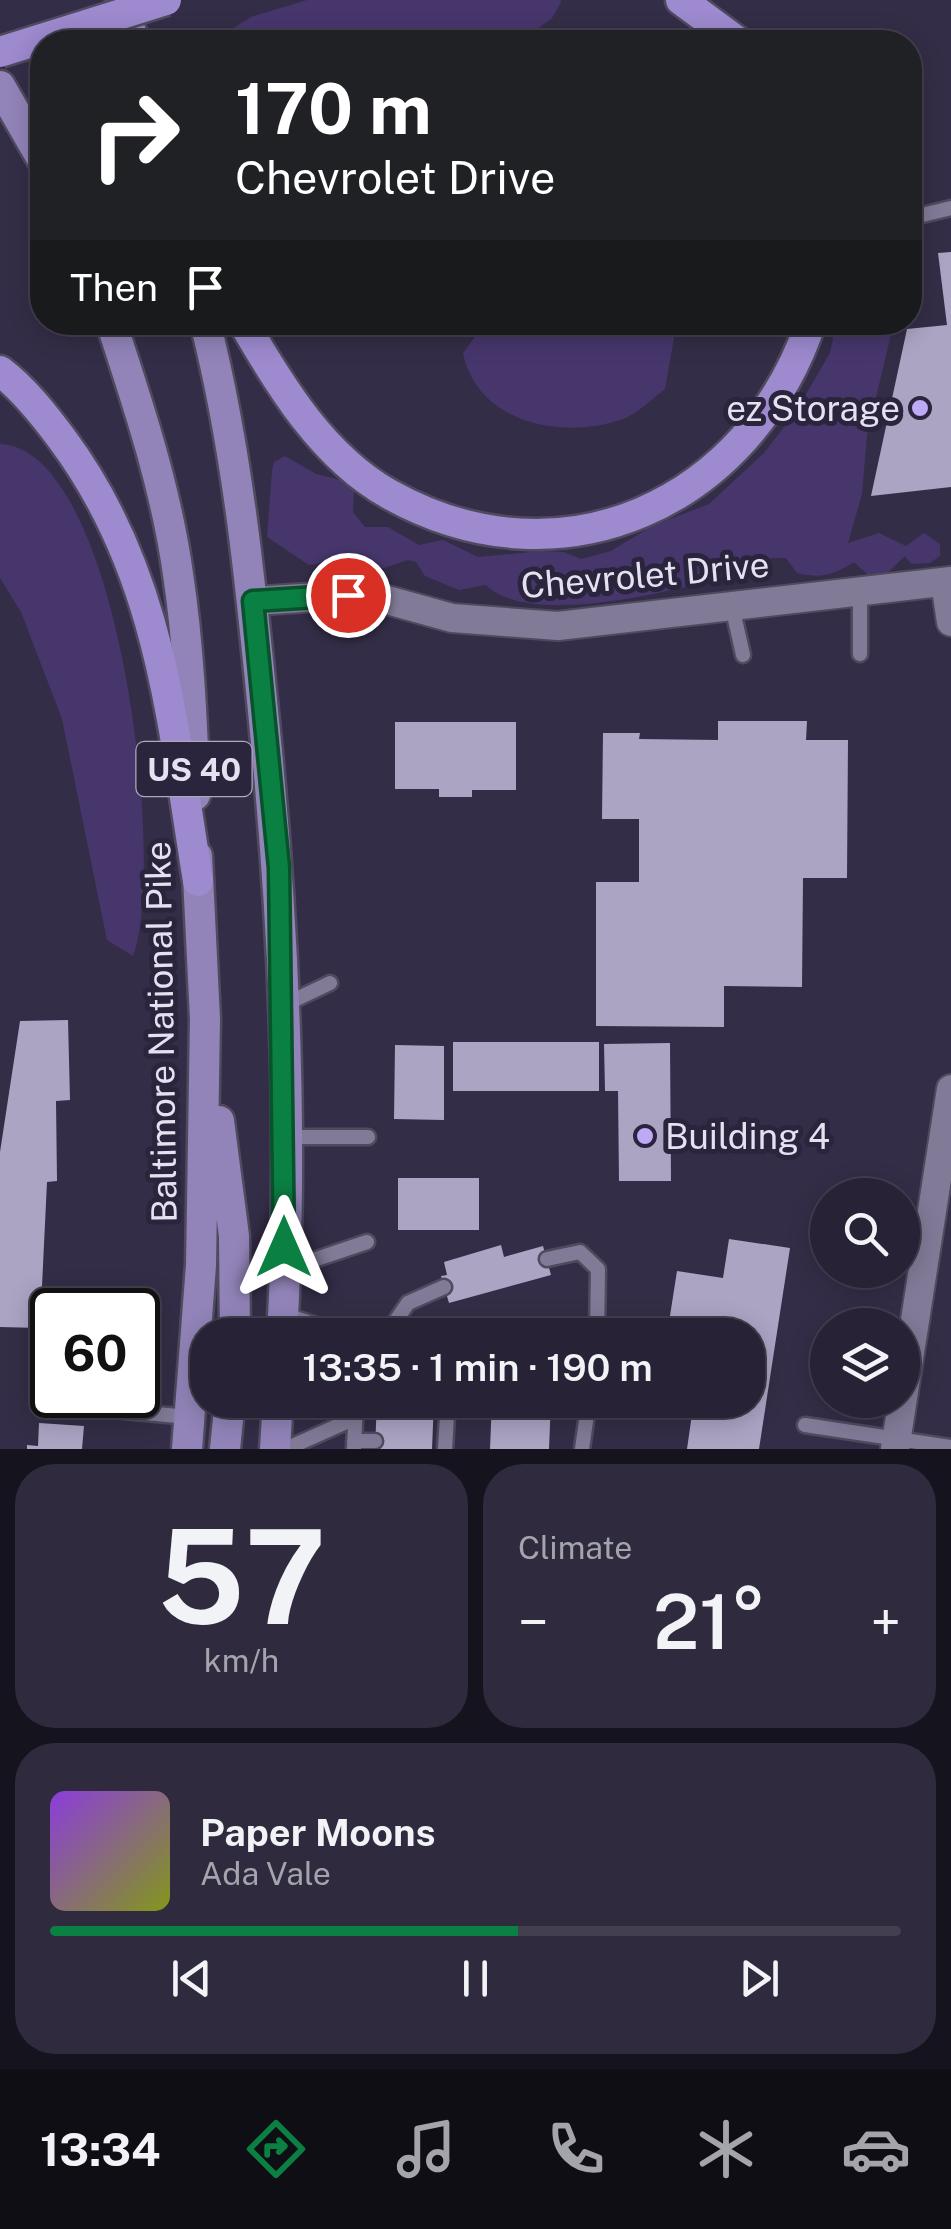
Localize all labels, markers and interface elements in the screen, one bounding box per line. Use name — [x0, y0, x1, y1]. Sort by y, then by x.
text: 170 m — [235, 67, 432, 150]
icon: right — [70, 70, 200, 200]
text: Chevrolet Drive — [235, 151, 555, 204]
icon: arrive — [178, 260, 233, 315]
text: Then — [70, 265, 158, 310]
place label: ez Storage — [726, 388, 900, 429]
marker: ez Storage — [909, 397, 931, 419]
street label: Chevrolet Drive — [519, 544, 771, 606]
pin — [306, 553, 391, 638]
icon: arrive — [321, 568, 376, 623]
road number: US 40 — [136, 742, 252, 796]
street label: Baltimore National Pike — [137, 841, 185, 1223]
place label: Building 4 — [665, 1116, 830, 1157]
marker: Building 4 — [634, 1125, 656, 1147]
map controls — [810, 1178, 920, 1418]
button: search — [810, 1178, 920, 1288]
position arrow — [232, 1195, 336, 1299]
speed limit sign: 60 — [30, 1288, 160, 1418]
button: layers — [810, 1308, 920, 1418]
text: 13:35 · 1 min · 190 m — [302, 1345, 653, 1390]
text: 57 — [157, 1501, 326, 1653]
text: Climate — [518, 1529, 632, 1566]
text: 21° — [653, 1578, 766, 1666]
text: − — [518, 1590, 549, 1654]
text: + — [871, 1590, 901, 1654]
text: km/h — [204, 1642, 279, 1679]
text: Paper Moons — [200, 1810, 435, 1855]
text: Ada Vale — [200, 1855, 331, 1892]
icon: previous — [164, 1951, 219, 2006]
icon: pause — [448, 1951, 503, 2006]
icon: next — [732, 1951, 787, 2006]
icon: directions — [241, 2114, 311, 2184]
icon: music — [391, 2114, 461, 2184]
icon: phone — [541, 2114, 611, 2184]
icon: climate — [691, 2114, 761, 2184]
icon: car — [841, 2114, 911, 2184]
text: 13:34 — [40, 2123, 161, 2176]

